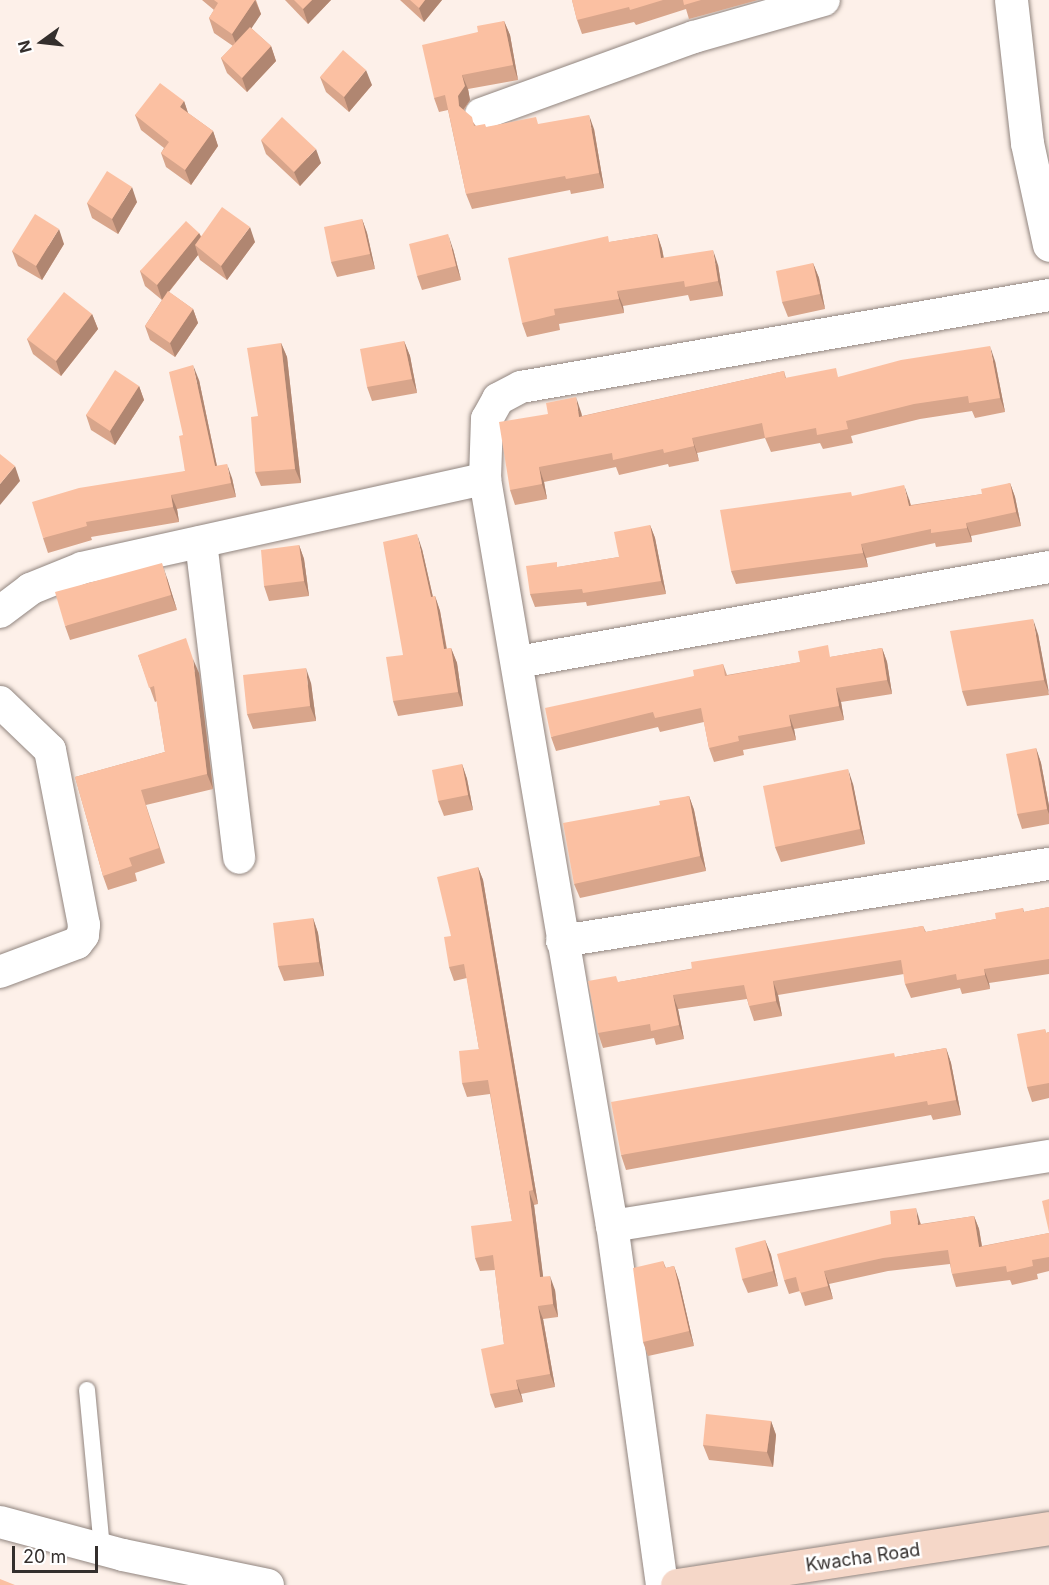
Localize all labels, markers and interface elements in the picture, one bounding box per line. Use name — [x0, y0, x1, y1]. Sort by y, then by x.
north arrow — [12, 12, 72, 72]
text: N — [13, 38, 36, 55]
scale bar — [15, 1534, 100, 1572]
street label: Kwacha Road — [804, 1539, 922, 1577]
text: 20 m — [23, 1546, 66, 1567]

